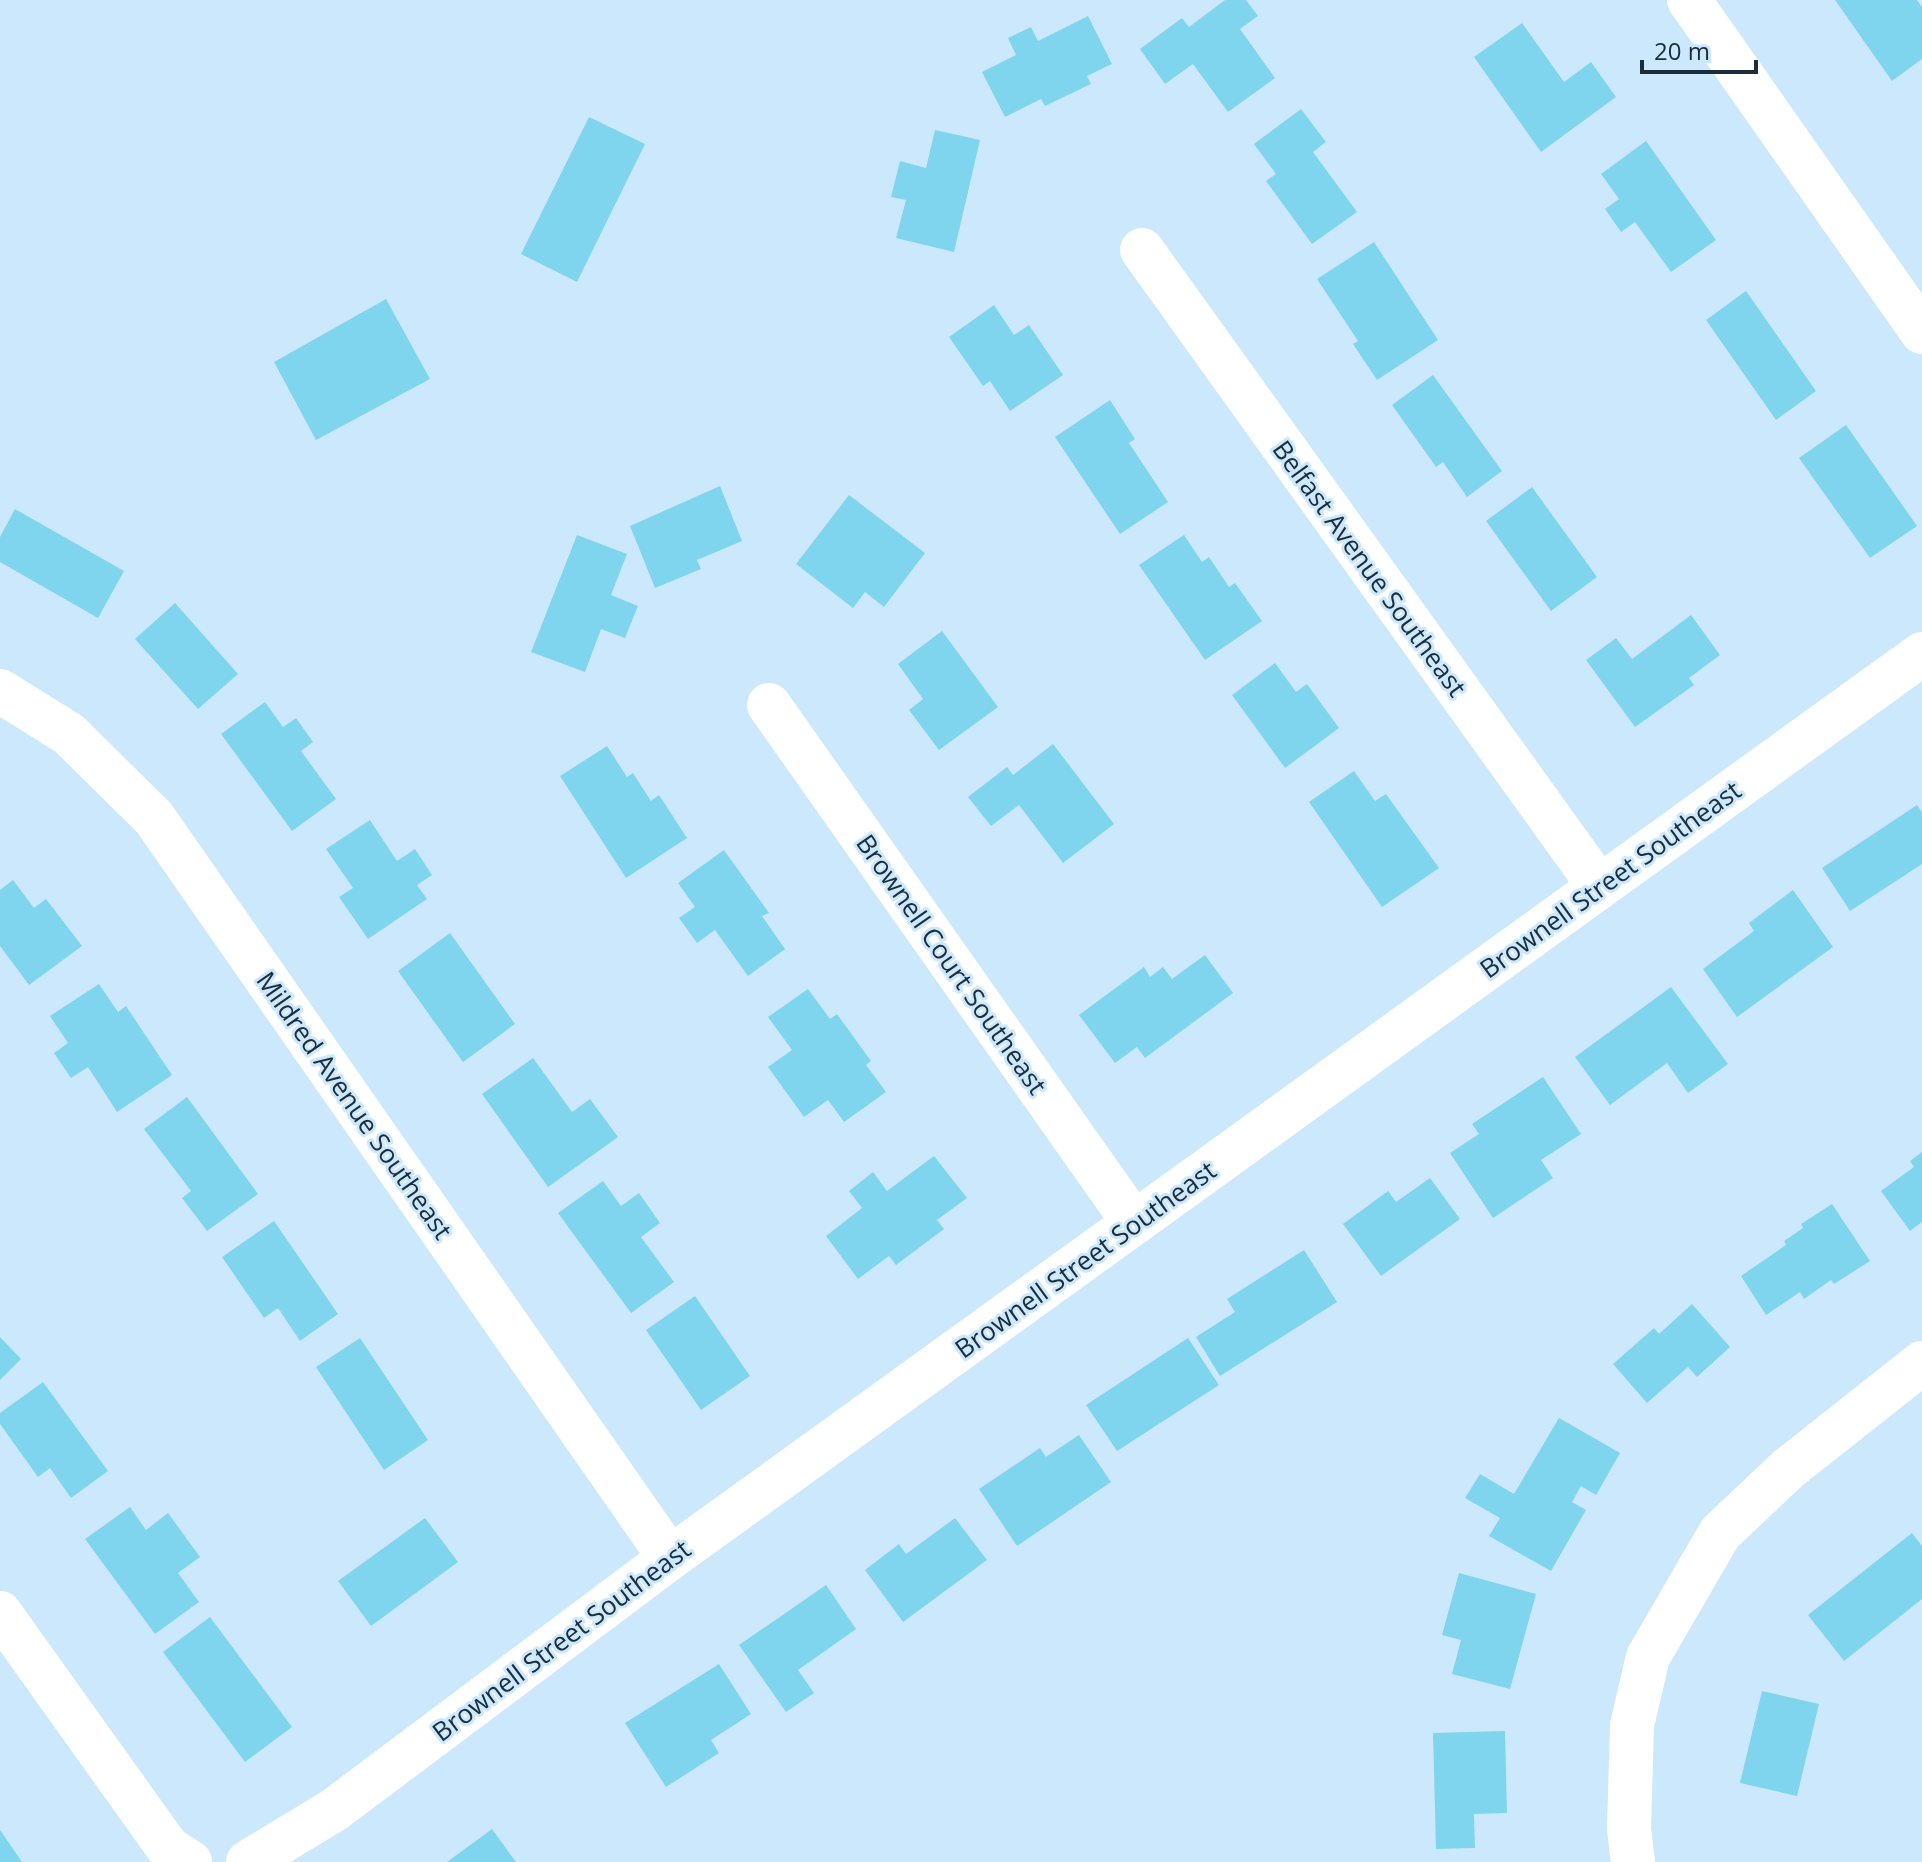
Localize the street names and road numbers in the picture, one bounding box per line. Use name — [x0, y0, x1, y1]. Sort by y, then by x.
street label: Belfast Avenue Southeast — [1265, 433, 1475, 703]
street label: Brownell Street Southeast — [1472, 772, 1748, 986]
street label: Brownell Court Southeast — [848, 827, 1056, 1101]
street label: Mildred Avenue Southeast — [249, 964, 461, 1246]
street label: Brownell Street Southeast — [947, 1152, 1223, 1366]
street label: Brownell Street Southeast — [424, 1531, 698, 1749]

